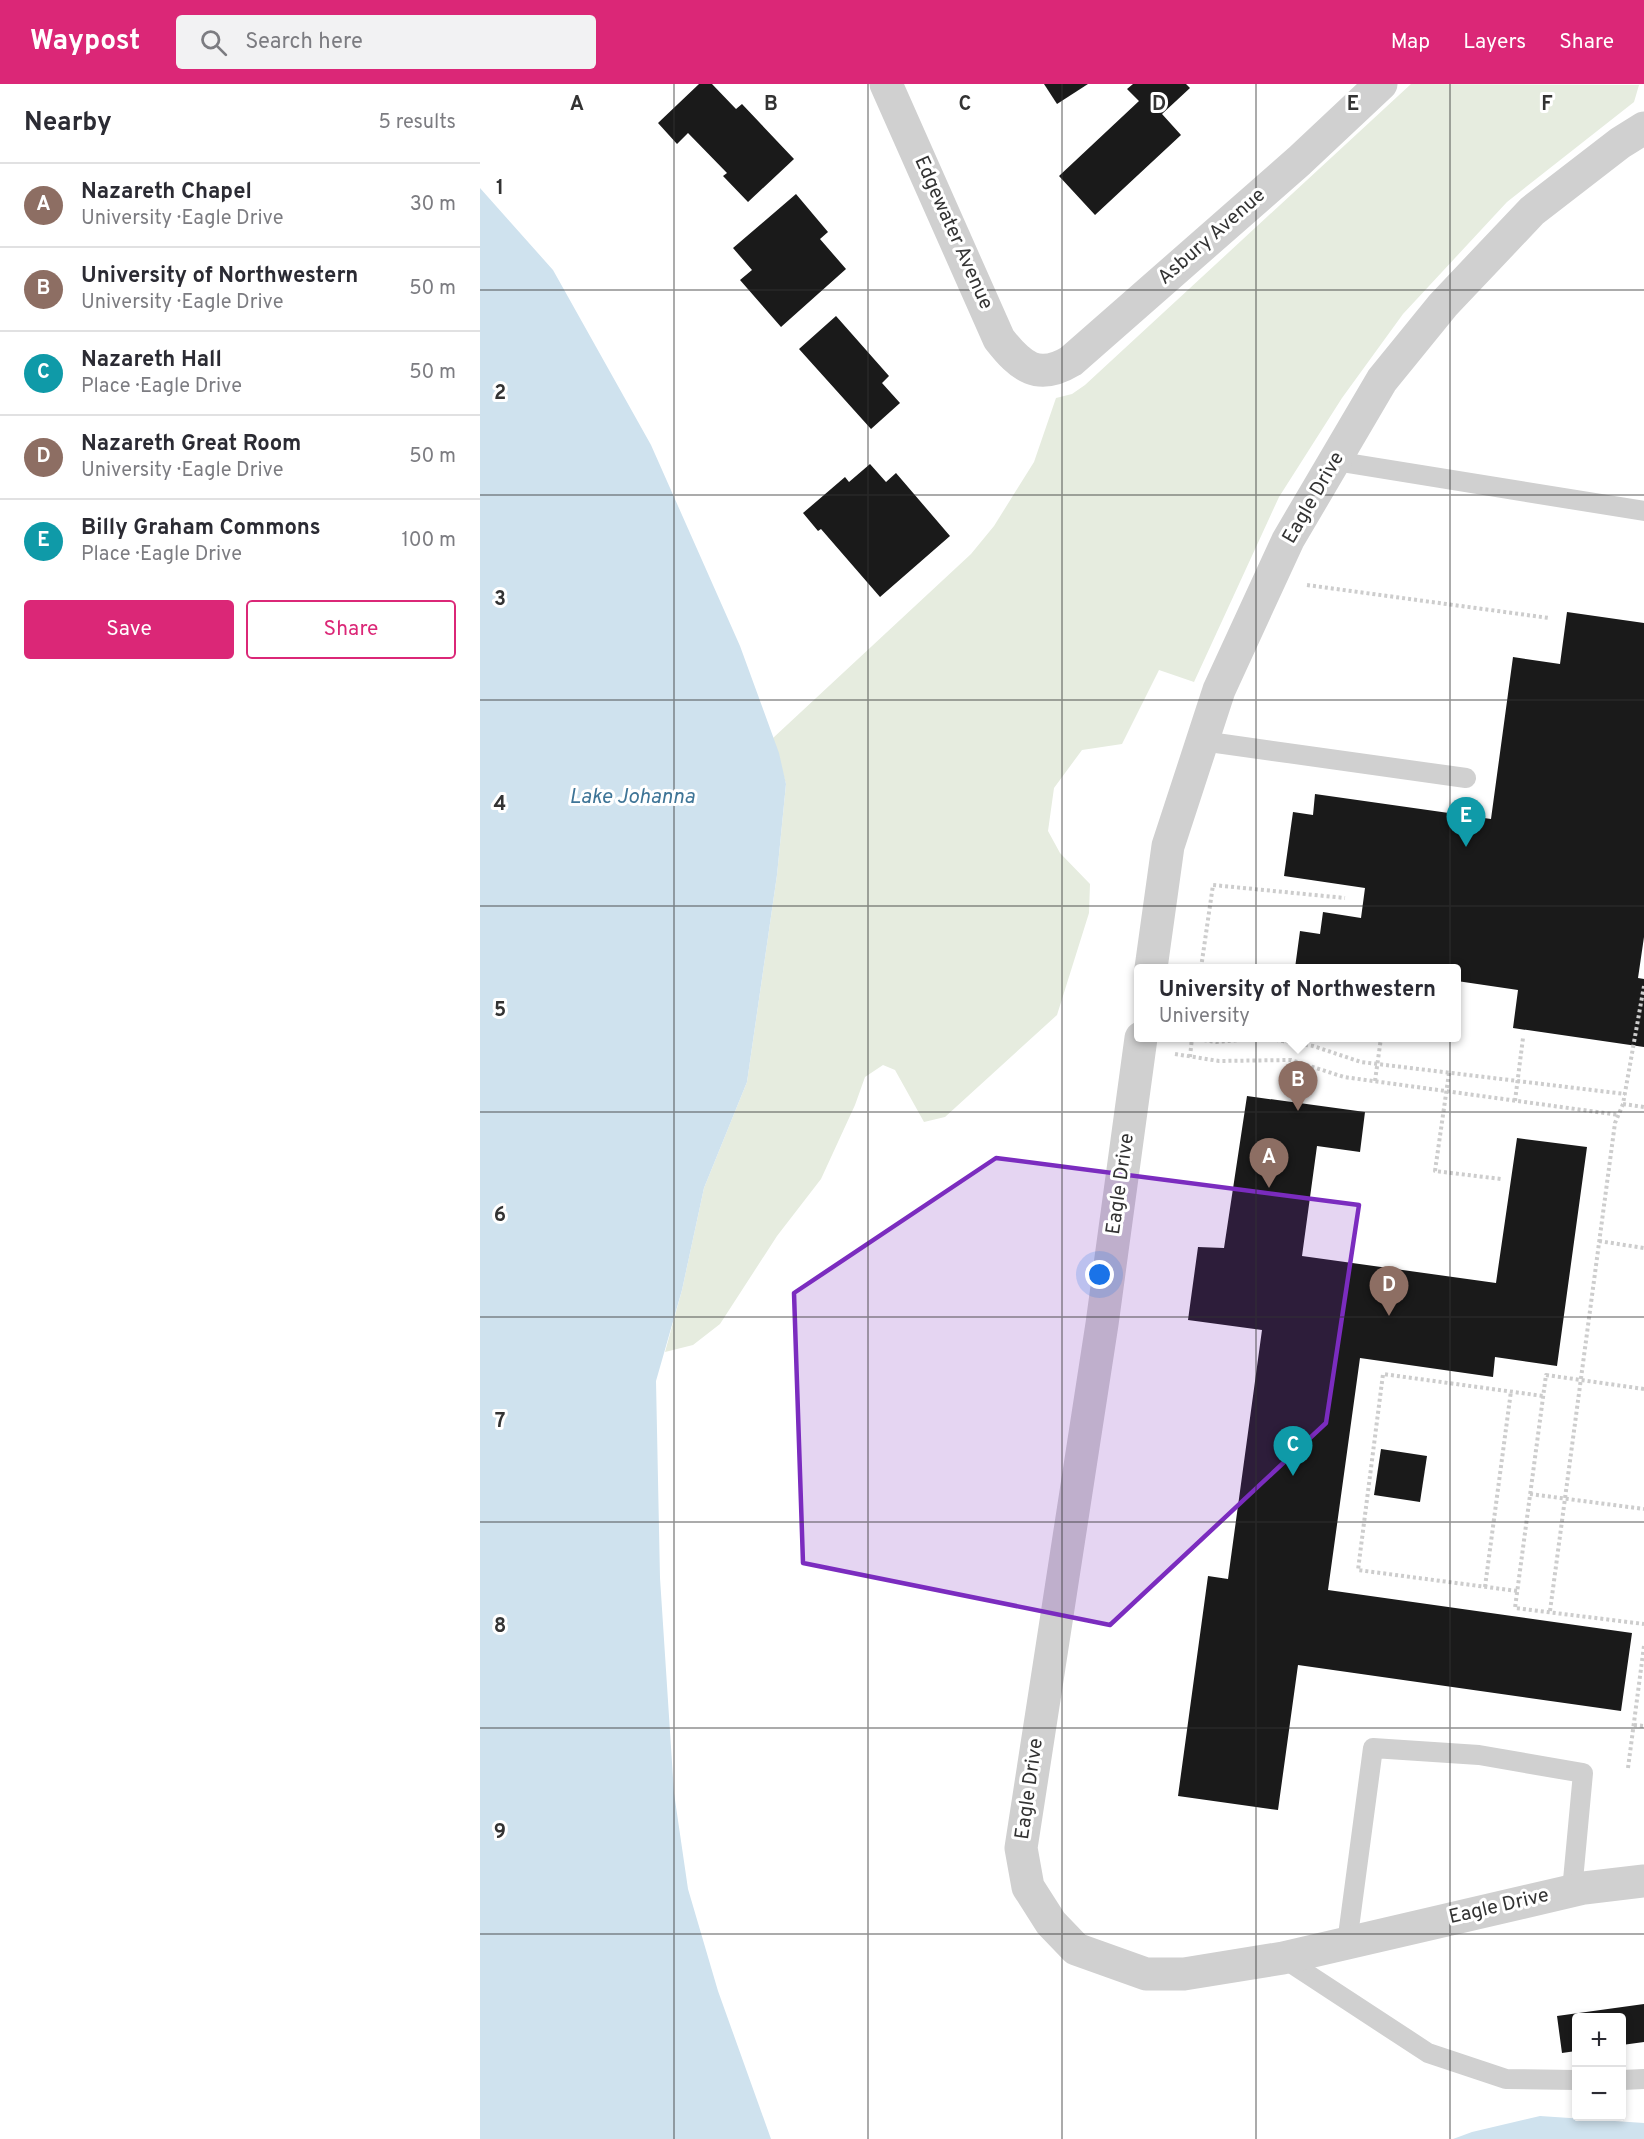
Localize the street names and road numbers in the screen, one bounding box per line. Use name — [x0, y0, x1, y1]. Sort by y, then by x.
street label: Edgewater Avenue — [907, 152, 999, 314]
street label: Asbury Avenue — [1153, 183, 1271, 291]
street label: Eagle Drive — [1277, 447, 1351, 549]
street label: Eagle Drive — [1101, 1132, 1141, 1236]
street label: Eagle Drive — [1010, 1737, 1050, 1841]
street label: Eagle Drive — [1446, 1883, 1552, 1931]

